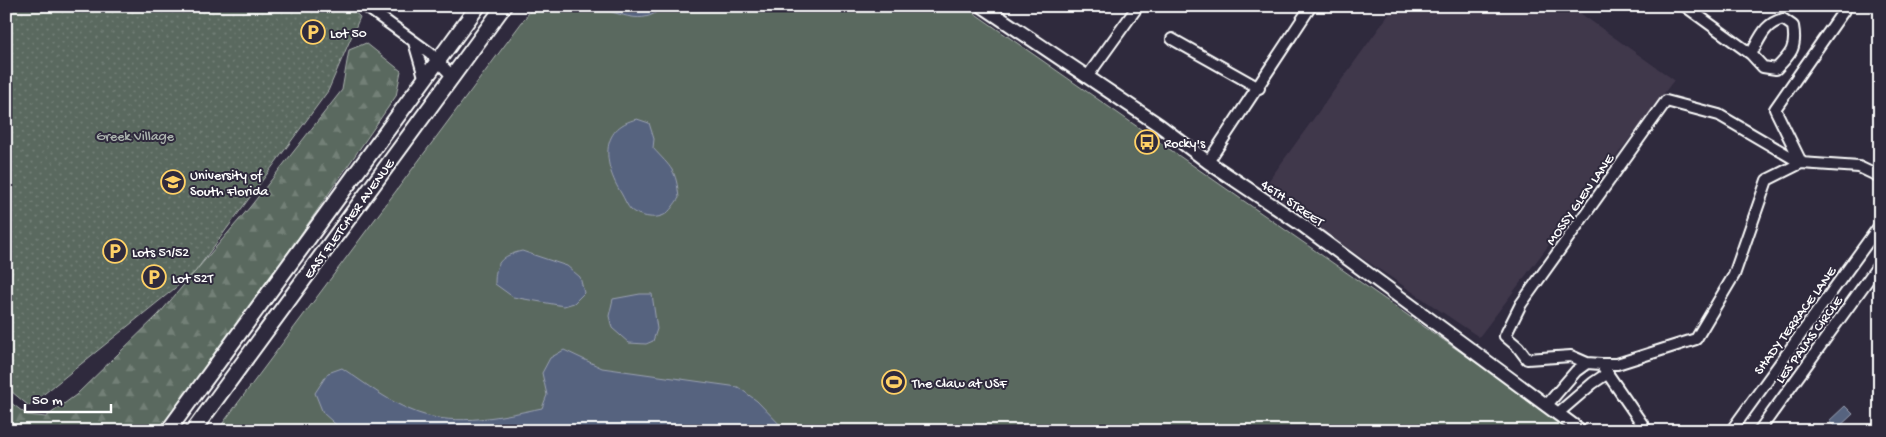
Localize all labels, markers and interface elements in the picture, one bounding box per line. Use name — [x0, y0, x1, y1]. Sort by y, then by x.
parking icon: Lot 50 — [300, 19, 326, 45]
place label: Lot 50 — [330, 26, 367, 43]
park label: Greek Village — [96, 129, 175, 146]
bus stop icon: Rocky's — [1134, 129, 1160, 155]
place label: Rocky's — [1164, 136, 1206, 153]
street label: MOSSY GLEN LANE — [1543, 151, 1620, 249]
street label: EAST FLETCHER AVENUE — [301, 155, 400, 283]
place label: University of South Florida — [190, 168, 270, 201]
school or university icon: University of South Florida — [160, 169, 186, 195]
street label: 46TH STREET — [1257, 177, 1327, 232]
parking icon: Lots 51/52 — [102, 238, 128, 264]
place label: Lots 51/52 — [132, 245, 189, 262]
street label: SHADY TERRACE LANE — [1751, 263, 1842, 379]
parking icon: Lot 52T — [141, 264, 167, 290]
place label: Lot 52T — [172, 271, 214, 288]
street label: LES PALMS CIRCLE — [1773, 292, 1848, 388]
sports icon: The Claw at USF — [881, 369, 907, 395]
place label: The Claw at USF — [911, 376, 1007, 393]
scale bar — [25, 382, 111, 414]
text: 50 m — [32, 392, 63, 410]

